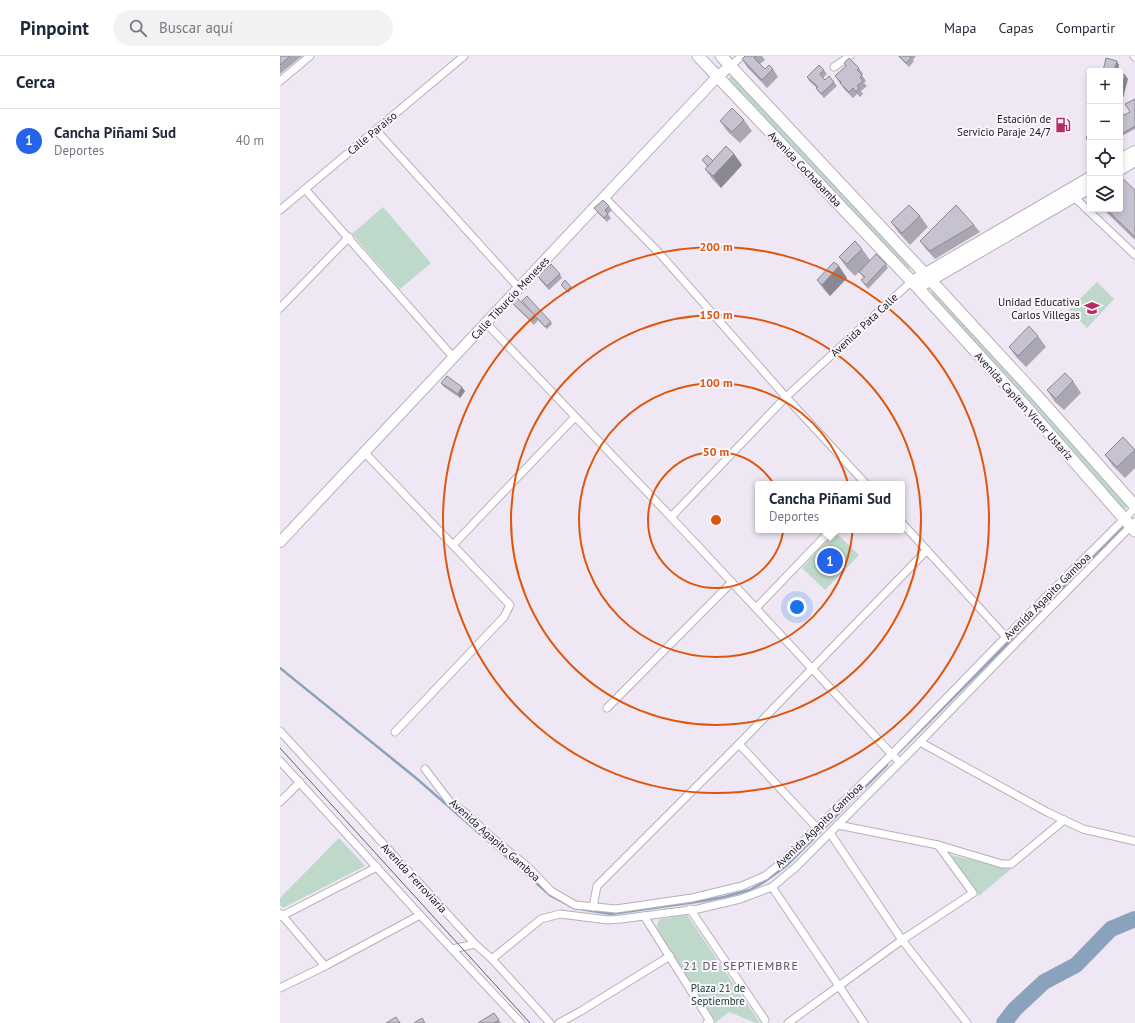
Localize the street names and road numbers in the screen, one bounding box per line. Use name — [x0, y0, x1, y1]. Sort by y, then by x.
street label: Calle Paraiso — [344, 108, 400, 158]
street label: Avenida Cochabamba — [765, 128, 845, 210]
street label: Calle Tiburcio Meneses — [468, 253, 552, 342]
street label: Avenida Pata Calle — [827, 290, 901, 360]
street label: Avenida Capitan Víctor Ustariz — [972, 349, 1076, 463]
street label: Avenida Agapito Gamboa — [1001, 550, 1093, 642]
street label: Avenida Agapito Gamboa — [772, 779, 866, 871]
street label: Avenida Agapito Gamboa — [447, 796, 543, 884]
street label: Avenida Ferroviaria — [378, 840, 450, 916]

